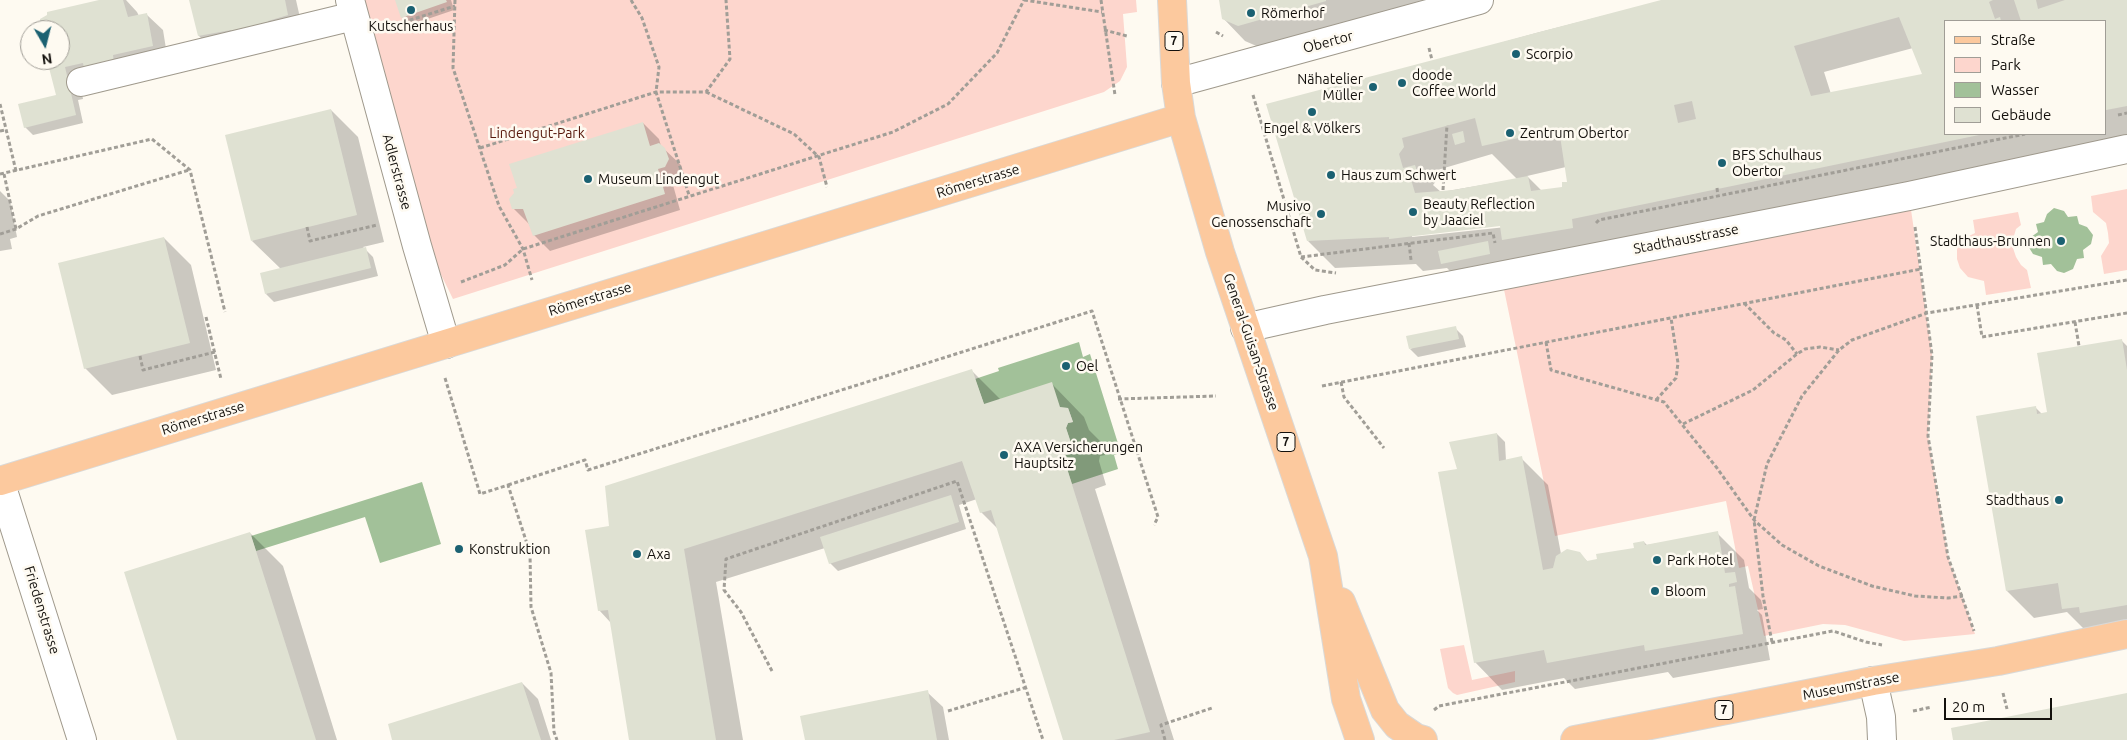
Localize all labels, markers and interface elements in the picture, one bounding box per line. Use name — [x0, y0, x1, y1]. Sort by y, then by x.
marker: Kutscherhaus — [405, 4, 417, 16]
place label: Römerhof — [1261, 5, 1325, 21]
marker: Römerhof — [1245, 7, 1257, 19]
place label: Kutscherhaus — [369, 18, 453, 34]
north arrow — [20, 20, 70, 70]
legend — [1944, 20, 2107, 135]
street label: Obertor — [1301, 27, 1355, 57]
road number: 7 — [1165, 31, 1183, 50]
text: Straße — [1991, 31, 2035, 48]
place label: Scorpio — [1526, 46, 1573, 62]
marker: Scorpio — [1510, 48, 1522, 60]
text: N — [41, 50, 53, 68]
text: Park — [1991, 56, 2021, 73]
place label: doode Coffee World — [1412, 67, 1496, 100]
place label: Nähatelier Müller — [1297, 71, 1363, 104]
marker: doode Coffee World — [1396, 77, 1408, 89]
marker: Nähatelier Müller — [1367, 81, 1379, 93]
text: Wasser — [1991, 81, 2039, 98]
marker: Engel & Völkers — [1306, 106, 1318, 118]
text: Gebäude — [1991, 106, 2051, 123]
place label: Engel & Völkers — [1263, 120, 1361, 136]
park label: Lindengut-Park — [489, 125, 585, 141]
place label: Zentrum Obertor — [1520, 125, 1629, 141]
marker: Zentrum Obertor — [1504, 127, 1516, 139]
street label: Adlerstrasse — [379, 132, 415, 212]
place label: BFS Schulhaus Obertor — [1732, 147, 1822, 180]
marker: BFS Schulhaus Obertor — [1716, 157, 1728, 169]
street label: Römerstrasse — [934, 160, 1022, 202]
place label: Haus zum Schwert — [1341, 167, 1456, 183]
marker: Haus zum Schwert — [1325, 169, 1337, 181]
place label: Museum Lindengut — [598, 171, 719, 187]
marker: Museum Lindengut — [582, 173, 594, 185]
place label: Beauty Reflection by Jaaciel — [1423, 196, 1535, 228]
place label: Musivo Genossenschaft — [1211, 198, 1311, 230]
marker: Beauty Reflection by Jaaciel — [1407, 206, 1419, 218]
marker: Musivo Genossenschaft — [1315, 208, 1327, 220]
street label: Stadthausstrasse — [1632, 221, 1740, 257]
place label: Stadthaus-Brunnen — [1930, 233, 2051, 249]
marker: Stadthaus-Brunnen — [2055, 235, 2067, 247]
street label: General-Guisan-Strasse — [1220, 271, 1282, 413]
street label: Römerstrasse — [546, 278, 634, 320]
place label: Oel — [1076, 358, 1098, 374]
marker: Oel — [1060, 360, 1072, 372]
street label: Römerstrasse — [159, 397, 247, 439]
road number: 7 — [1277, 432, 1295, 452]
place label: AXA Versicherungen Hauptsitz — [1014, 439, 1143, 472]
marker: AXA Versicherungen Hauptsitz — [998, 449, 1010, 461]
place label: Stadthaus — [1986, 492, 2049, 508]
marker: Stadthaus — [2053, 494, 2065, 506]
place label: Konstruktion — [469, 541, 551, 557]
marker: Konstruktion — [453, 543, 465, 555]
place label: Axa — [647, 546, 671, 562]
marker: Axa — [631, 548, 643, 560]
place label: Park Hotel — [1667, 552, 1733, 568]
marker: Park Hotel — [1651, 554, 1663, 566]
street label: Friedenstrasse — [21, 564, 63, 656]
place label: Bloom — [1665, 583, 1706, 599]
marker: Bloom — [1649, 585, 1661, 597]
street label: Museumstrasse — [1801, 668, 1901, 704]
scale bar — [1947, 688, 2054, 720]
text: 20 m — [1952, 698, 1985, 715]
road number: 7 — [1715, 700, 1733, 720]

